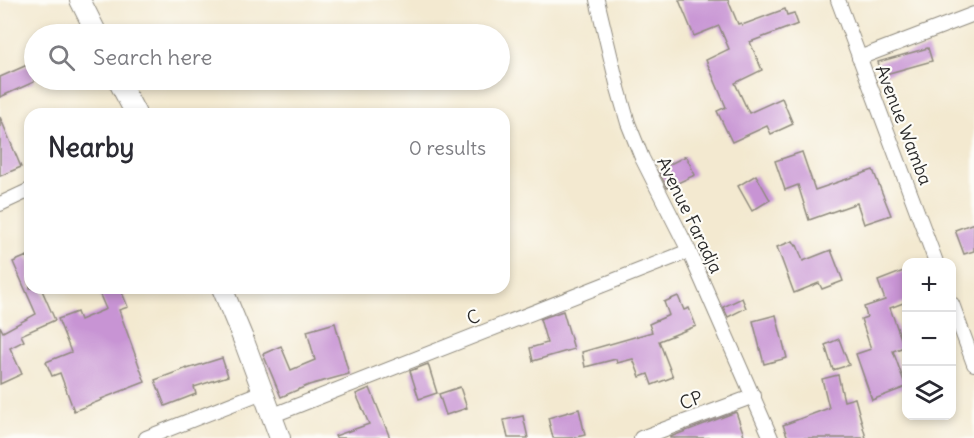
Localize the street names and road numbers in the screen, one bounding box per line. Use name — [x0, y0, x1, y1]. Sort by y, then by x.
street label: Avenue Wamba — [871, 62, 937, 188]
street label: Avenue Faradja — [652, 153, 728, 277]
street label: C — [463, 304, 483, 330]
street label: CP — [676, 385, 706, 415]

